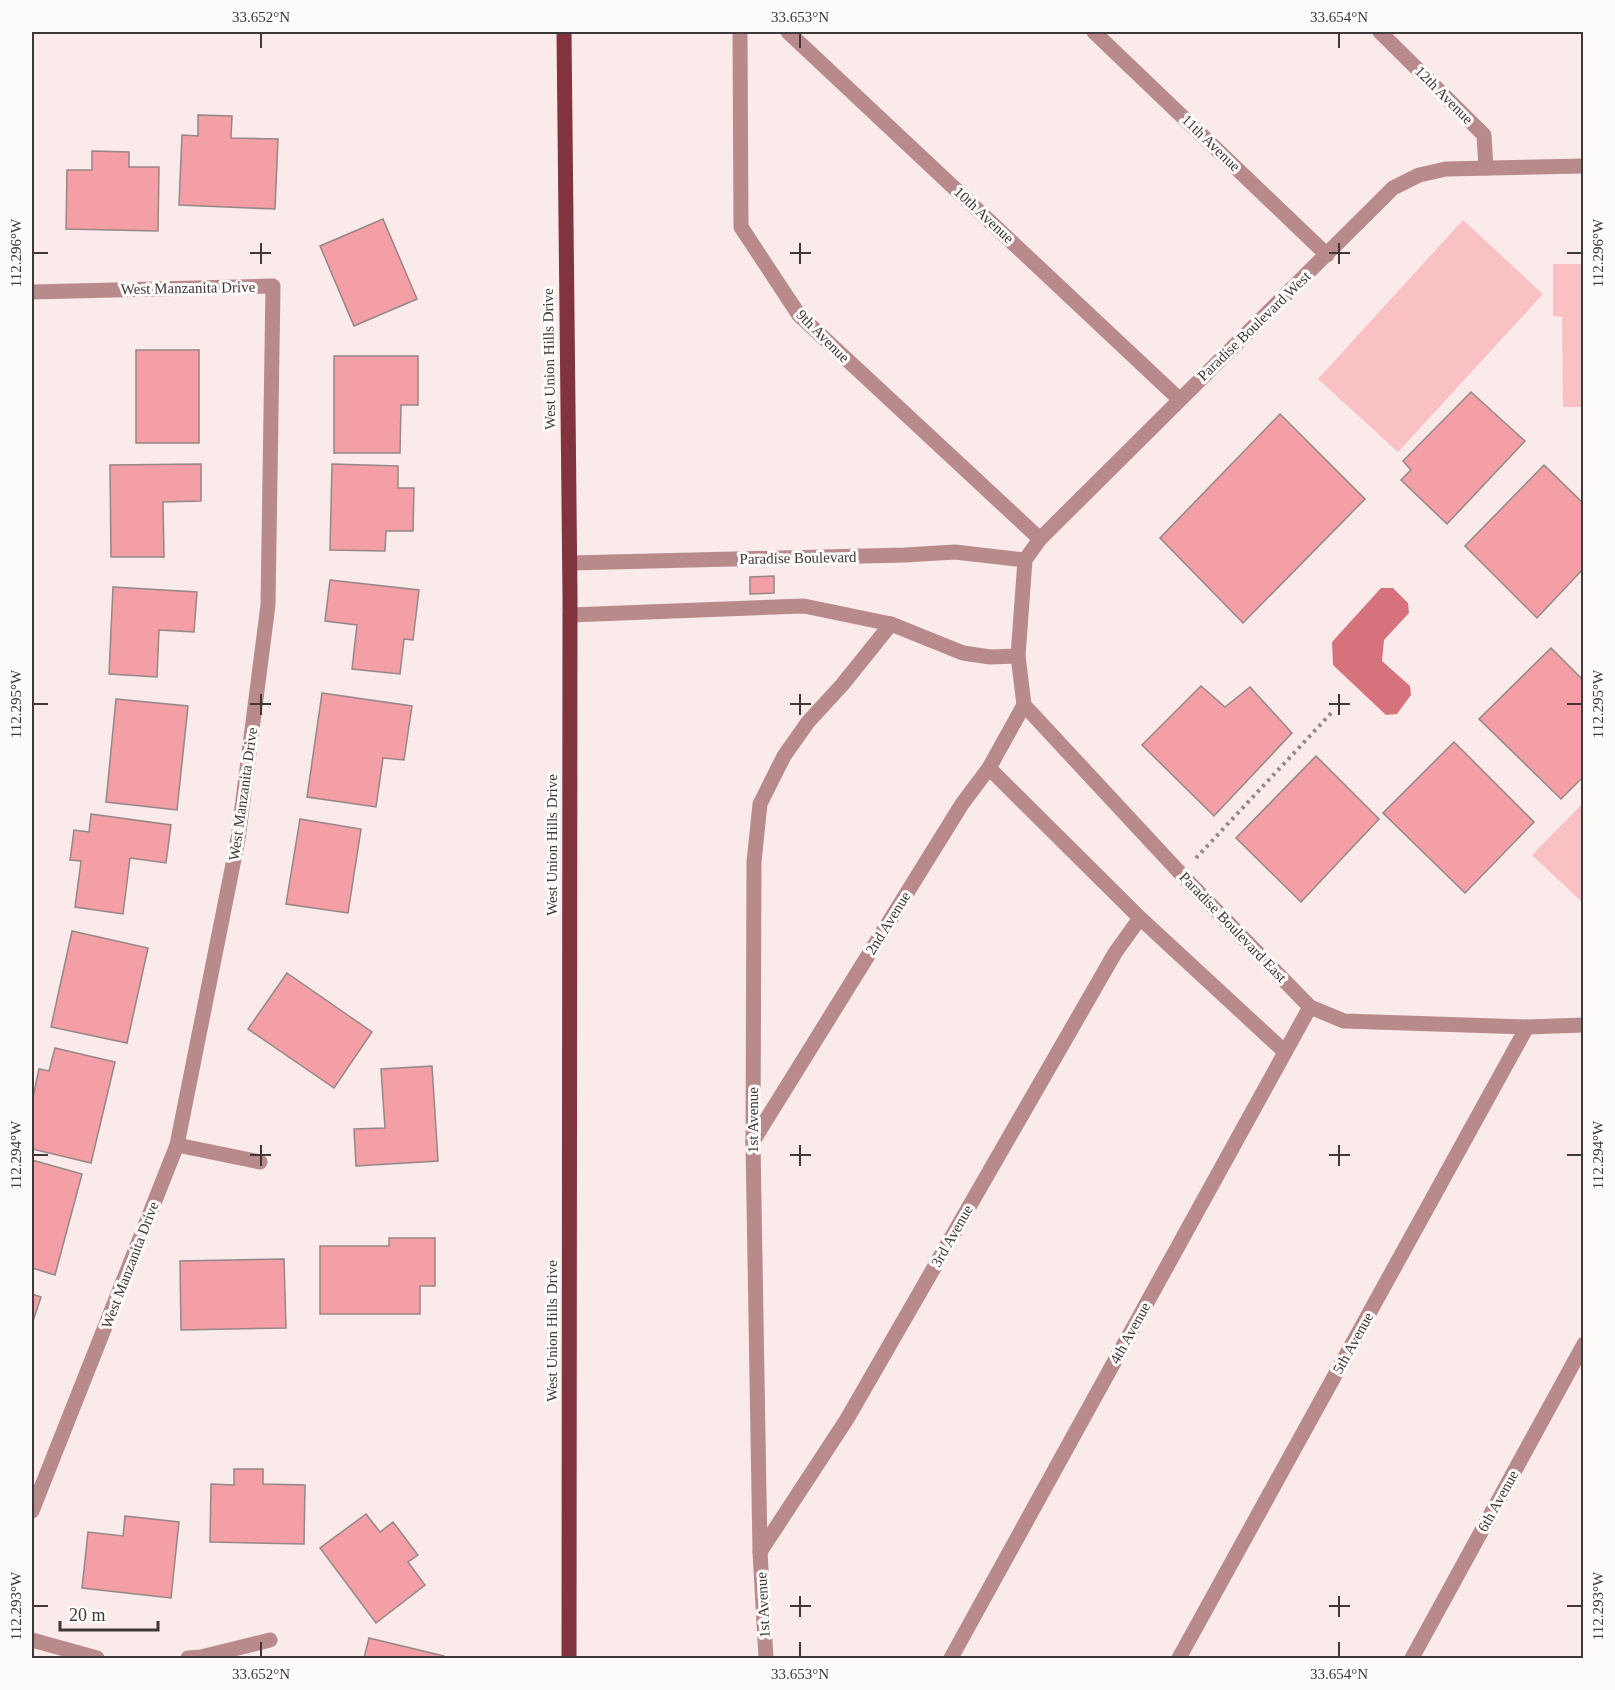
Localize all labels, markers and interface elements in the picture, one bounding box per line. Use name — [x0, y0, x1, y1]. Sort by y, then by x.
text: 33.652°N — [232, 9, 290, 25]
text: 33.653°N — [771, 9, 829, 25]
text: 33.654°N — [1310, 9, 1368, 25]
street label: 12th Avenue — [1412, 63, 1476, 127]
street label: 11th Avenue — [1179, 111, 1244, 175]
street label: 10th Avenue — [951, 184, 1017, 247]
text: 112.296°W — [8, 218, 24, 287]
text: 112.296°W — [1590, 218, 1606, 287]
street label: Paradise Boulevard West — [1194, 268, 1314, 384]
street label: West Manzanita Drive — [121, 279, 256, 297]
street label: West Union Hills Drive — [540, 288, 558, 430]
street label: 9th Avenue — [793, 306, 853, 366]
street label: Paradise Boulevard — [739, 549, 857, 567]
text: 112.295°W — [8, 669, 24, 738]
text: 112.295°W — [1590, 669, 1606, 738]
street label: West Manzanita Drive — [226, 726, 260, 862]
street label: West Union Hills Drive — [544, 774, 560, 916]
street label: Paradise Boulevard East — [1176, 869, 1290, 986]
street label: 2nd Avenue — [862, 888, 914, 957]
street label: 1st Avenue — [745, 1087, 761, 1153]
text: 112.294°W — [8, 1120, 24, 1189]
text: 112.294°W — [1590, 1120, 1606, 1189]
street label: West Manzanita Drive — [98, 1199, 162, 1331]
street label: 3rd Avenue — [928, 1202, 976, 1270]
street label: West Union Hills Drive — [544, 1260, 560, 1402]
street label: 4th Avenue — [1107, 1299, 1154, 1366]
street label: 5th Avenue — [1330, 1309, 1377, 1376]
street label: 6th Avenue — [1475, 1467, 1522, 1534]
text: 112.293°W — [8, 1571, 24, 1640]
street label: 1st Avenue — [753, 1571, 773, 1638]
text: 112.293°W — [1590, 1571, 1606, 1640]
scale bar — [60, 1594, 158, 1632]
text: 20 m — [69, 1605, 106, 1625]
text: 33.652°N — [232, 1666, 290, 1682]
text: 33.653°N — [771, 1666, 829, 1682]
text: 33.654°N — [1310, 1666, 1368, 1682]

